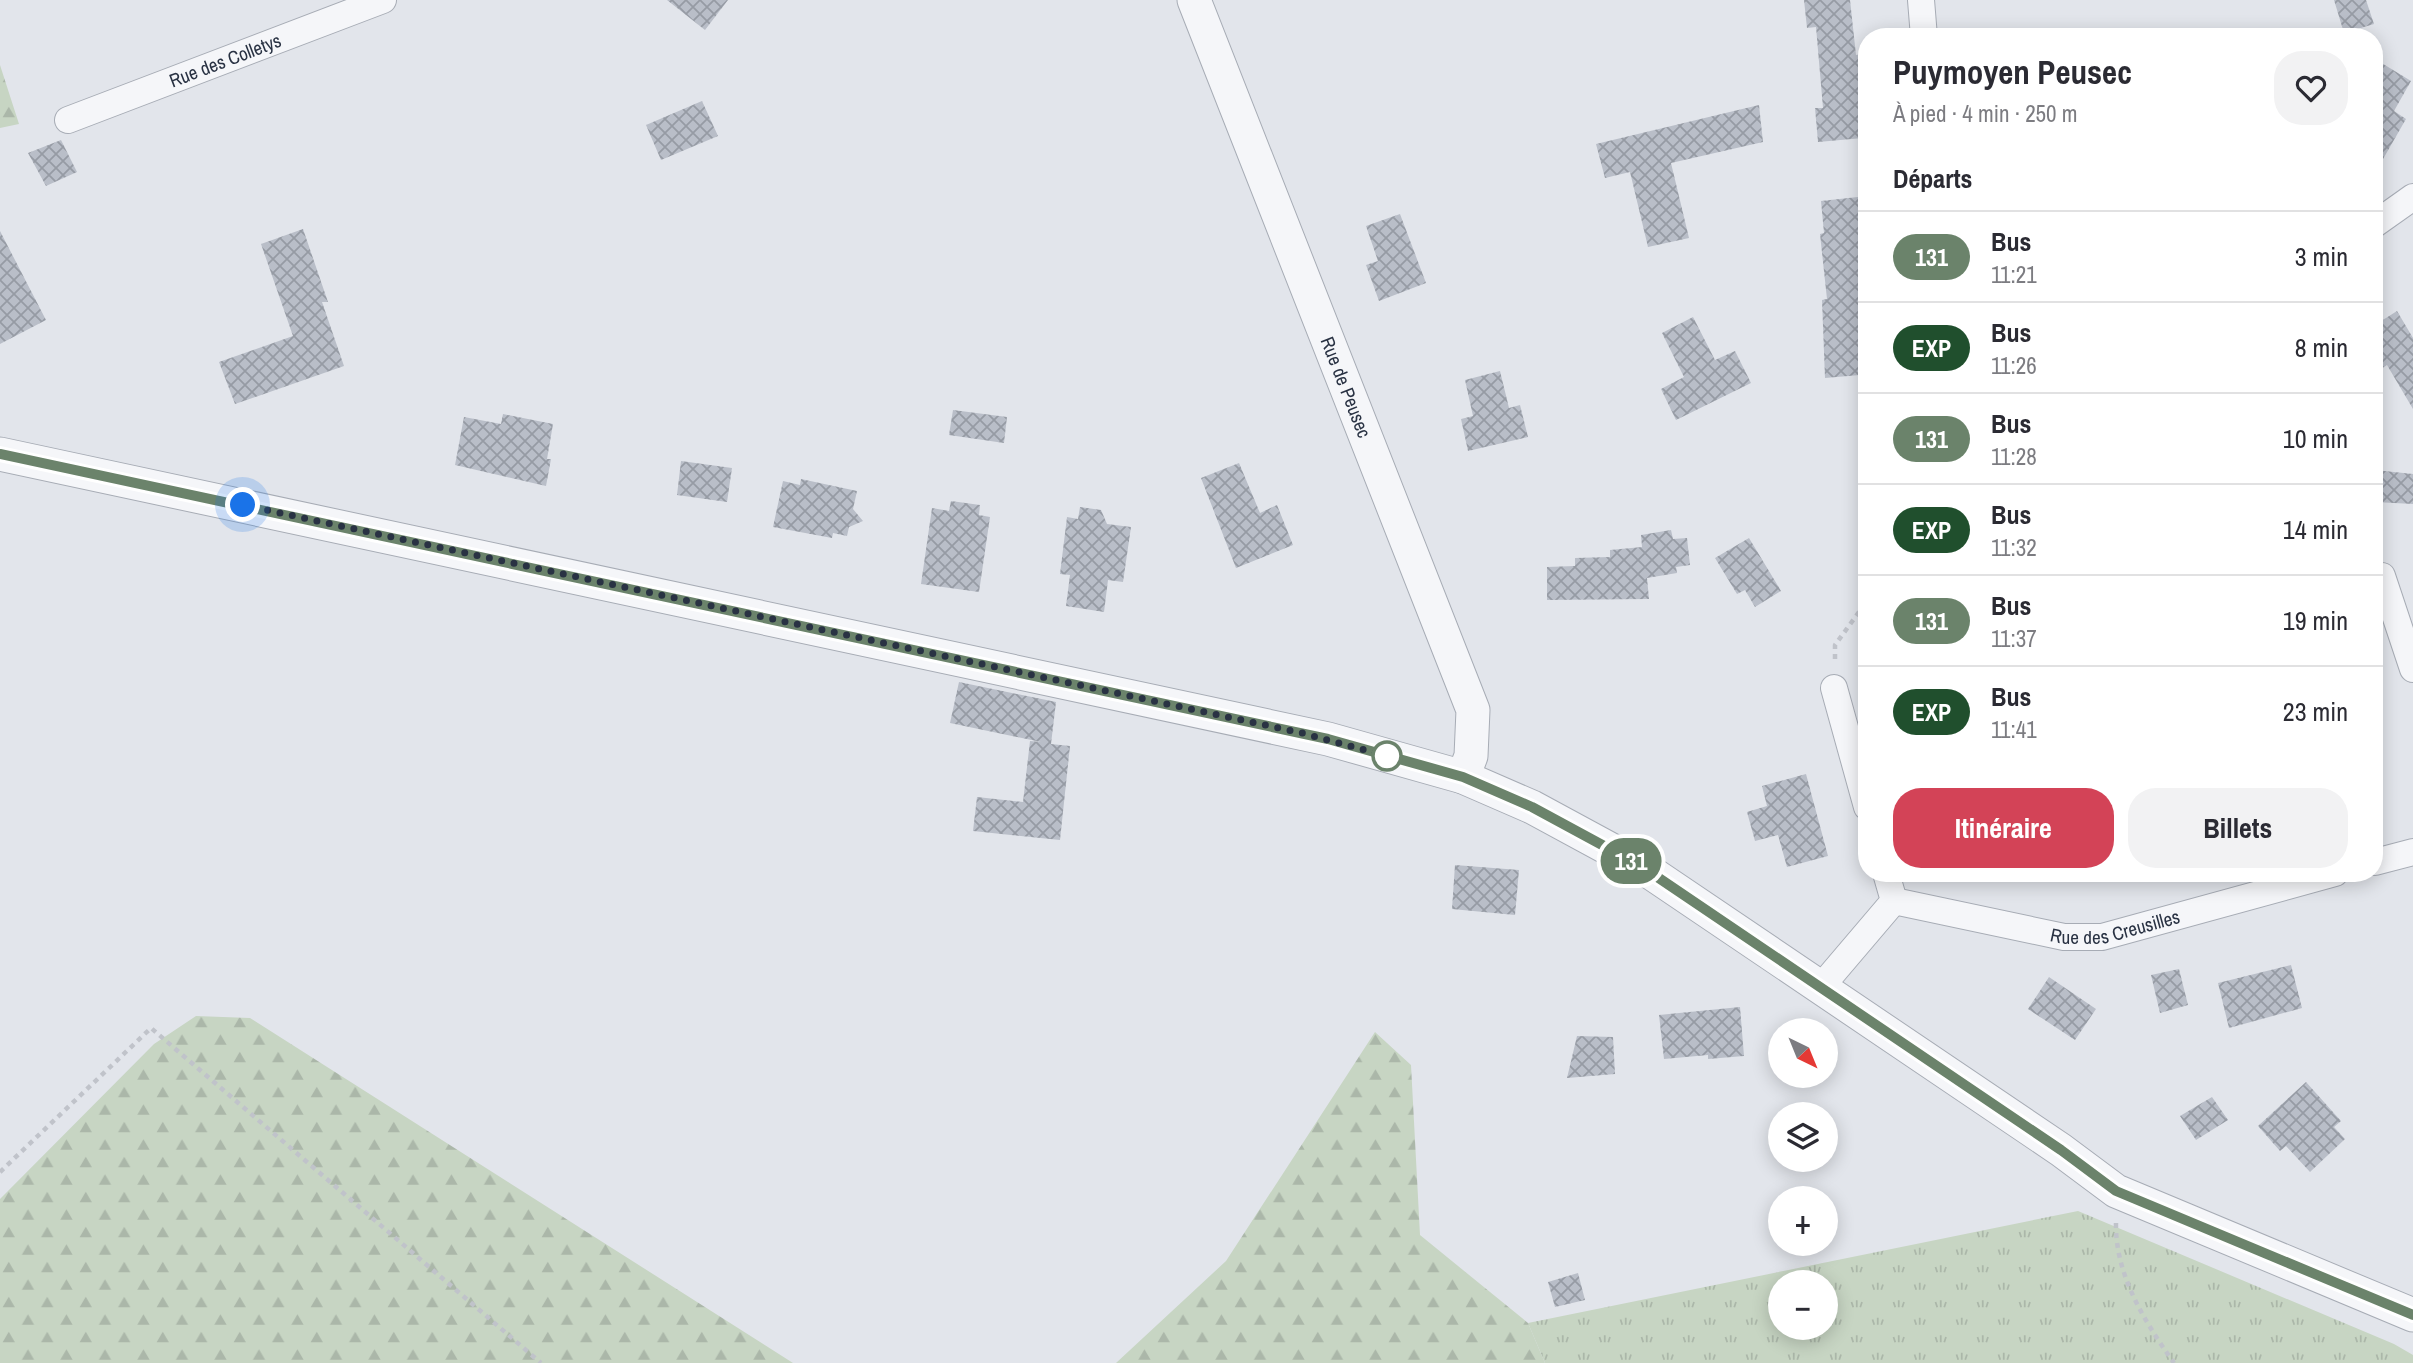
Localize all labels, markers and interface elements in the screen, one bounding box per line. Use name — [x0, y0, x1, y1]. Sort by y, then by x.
street label: Rue des Colletys — [165, 27, 285, 93]
text: Puymoyen Peusec — [1893, 50, 2132, 94]
button: heart — [2274, 51, 2348, 125]
text: À pied · 4 min · 250 m — [1893, 98, 2078, 129]
text: Départs — [1893, 161, 1972, 196]
text: Bus — [1991, 224, 2031, 259]
text: 3 min — [2295, 239, 2348, 274]
text: 131 — [1915, 241, 1948, 273]
text: 11:21 — [1991, 259, 2037, 290]
text: Bus — [1991, 315, 2031, 350]
text: 8 min — [2295, 330, 2348, 365]
text: EXP — [1912, 332, 1951, 364]
street label: Rue de Peusec — [1315, 333, 1378, 442]
text: 11:26 — [1991, 350, 2037, 381]
text: Bus — [1991, 406, 2031, 441]
text: 10 min — [2283, 421, 2348, 456]
text: 131 — [1915, 423, 1948, 455]
text: 11:28 — [1991, 441, 2037, 472]
your location — [225, 487, 260, 522]
text: Bus — [1991, 497, 2031, 532]
text: 14 min — [2283, 512, 2348, 547]
text: EXP — [1912, 514, 1951, 546]
text: 11:32 — [1991, 532, 2037, 563]
text: Bus — [1991, 588, 2031, 623]
text: 19 min — [2283, 603, 2348, 638]
text: 131 — [1915, 605, 1948, 637]
text: 11:37 — [1991, 623, 2037, 654]
text: Bus — [1991, 679, 2031, 714]
text: 23 min — [2283, 694, 2348, 729]
text: EXP — [1912, 696, 1951, 728]
text: 11:41 — [1991, 714, 2037, 745]
unlabelled marker — [1372, 741, 1402, 771]
button: Itinéraire — [1893, 788, 2114, 868]
button: Billets — [2128, 788, 2348, 868]
line badge: 131 — [1591, 838, 1671, 884]
text: 131 — [1615, 845, 1647, 877]
street label: Rue des Creusilles — [2048, 903, 2183, 950]
north arrow — [1768, 1018, 1838, 1088]
map controls — [1768, 1018, 1838, 1340]
button: layers — [1768, 1102, 1838, 1172]
button: + — [1768, 1186, 1838, 1256]
button: − — [1768, 1270, 1838, 1340]

